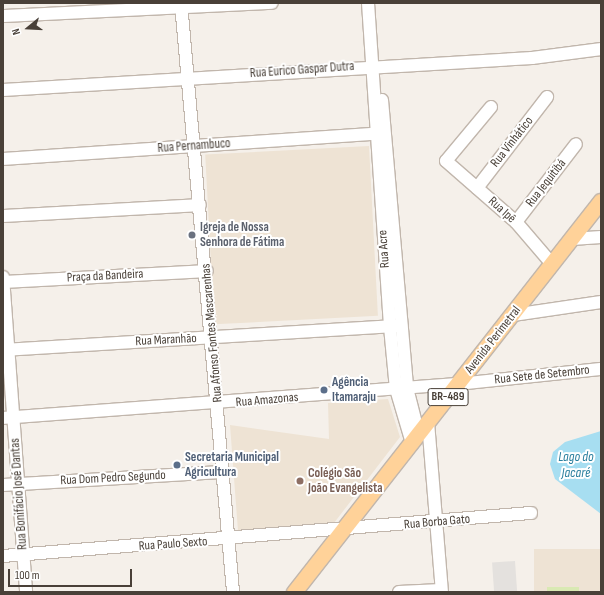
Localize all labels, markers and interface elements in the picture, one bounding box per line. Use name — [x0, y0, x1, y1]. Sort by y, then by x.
north arrow — [8, 8, 48, 48]
text: N — [9, 27, 23, 37]
street label: Rua Eurico Gaspar Dutra — [249, 59, 355, 81]
street label: Rua Vinhático — [487, 114, 537, 170]
street label: Rua Pernambuco — [157, 136, 231, 156]
street label: Rua Jequitibá — [522, 156, 570, 210]
street label: Rua Ipê — [485, 194, 519, 226]
place label: Igreja de Nossa Senhora de Fátima — [200, 220, 284, 251]
street label: Rua Acre — [375, 229, 393, 269]
marker: Igreja de Nossa Senhora de Fátima — [187, 230, 197, 240]
street label: Rua Afonso Fontes Mascarenhas — [198, 263, 226, 403]
street label: Praça da Bandeira — [66, 266, 144, 286]
street label: Avenida Perimetral — [462, 303, 524, 377]
street label: Rua Maranhão — [135, 331, 197, 349]
street label: Rua Sete de Setembro — [494, 362, 590, 388]
place label: Agência Itamaraju — [332, 375, 376, 406]
marker: Agência Itamaraju — [319, 385, 329, 395]
road number: BR-489 — [427, 387, 469, 407]
street label: Rua Amazonas — [235, 389, 299, 411]
street label: Rua Bonifácio José Dantas — [7, 438, 31, 550]
water label: Lago do Jacaré — [558, 449, 594, 482]
place label: Secretaria Municipal Agricultura — [185, 450, 279, 481]
marker: Secretaria Municipal Agricultura — [172, 460, 182, 470]
place label: Colégio São João Evangelista — [308, 466, 383, 497]
street label: Rua Dom Pedro Segundo — [60, 467, 166, 489]
marker: Colégio São João Evangelista — [295, 476, 305, 486]
street label: Rua Borba Gato — [403, 511, 471, 533]
street label: Rua Paulo Sexto — [138, 534, 208, 554]
scale bar — [10, 561, 134, 587]
text: 100 m — [15, 568, 40, 583]

